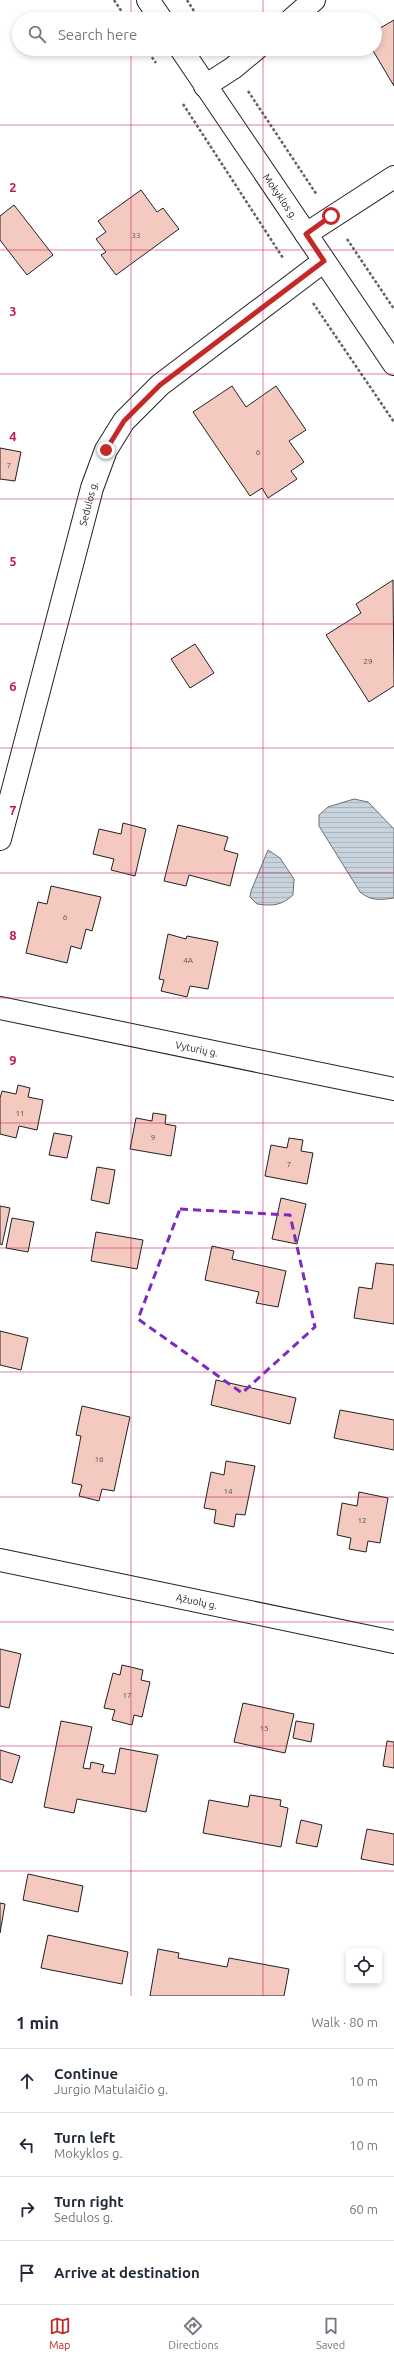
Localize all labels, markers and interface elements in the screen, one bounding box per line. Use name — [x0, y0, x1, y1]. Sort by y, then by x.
search box — [12, 12, 382, 56]
icon: search — [26, 23, 48, 45]
text: Search here — [58, 26, 137, 43]
street label: Mokyklos g. — [261, 172, 300, 222]
text: 2 — [9, 180, 17, 194]
route start — [322, 207, 340, 225]
house number: 33 — [131, 231, 141, 240]
text: 3 — [9, 304, 17, 318]
text: 4 — [9, 429, 17, 443]
route end — [97, 441, 115, 459]
house number: 6 — [256, 448, 261, 457]
house number: 7 — [7, 461, 11, 470]
street label: Sedulos g. — [77, 480, 100, 527]
text: 5 — [9, 554, 17, 568]
house number: 29 — [363, 657, 373, 666]
text: 6 — [9, 679, 17, 693]
text: 7 — [9, 803, 17, 817]
house number: 6 — [63, 913, 68, 922]
text: 8 — [9, 928, 17, 942]
house number: 4A — [183, 956, 194, 965]
street label: Vyturių g. — [174, 1039, 219, 1059]
text: 9 — [9, 1053, 17, 1067]
house number: 11 — [15, 1109, 25, 1118]
house number: 9 — [151, 1133, 155, 1142]
house number: 7 — [287, 1160, 291, 1169]
house number: 16 — [94, 1455, 104, 1464]
house number: 14 — [223, 1487, 233, 1496]
house number: 12 — [357, 1516, 367, 1525]
street label: Ąžuolų g. — [175, 1592, 218, 1611]
house number: 17 — [122, 1691, 132, 1700]
house number: 15 — [259, 1724, 269, 1733]
map controls — [346, 1948, 382, 1984]
button: locate — [346, 1948, 382, 1984]
text: 1 min — [16, 2013, 59, 2032]
text: Walk · 80 m — [312, 2015, 378, 2029]
text: Continue — [54, 2065, 118, 2082]
icon: ahead — [16, 2070, 38, 2092]
text: 10 m — [349, 2074, 378, 2088]
text: Jurgio Matulaičio g. — [54, 2082, 168, 2096]
text: Turn left — [54, 2129, 115, 2146]
icon: left — [16, 2134, 38, 2156]
text: 10 m — [349, 2138, 378, 2152]
text: Mokyklos g. — [54, 2146, 123, 2160]
text: Turn right — [54, 2193, 124, 2210]
icon: right — [16, 2198, 38, 2220]
text: 60 m — [349, 2202, 378, 2216]
text: Sedulos g. — [54, 2210, 113, 2224]
icon: arrive — [16, 2262, 38, 2284]
text: Arrive at destination — [54, 2264, 200, 2281]
tab: Map — [49, 2315, 71, 2351]
tab: Directions — [168, 2315, 218, 2351]
tab: Saved — [316, 2315, 345, 2351]

